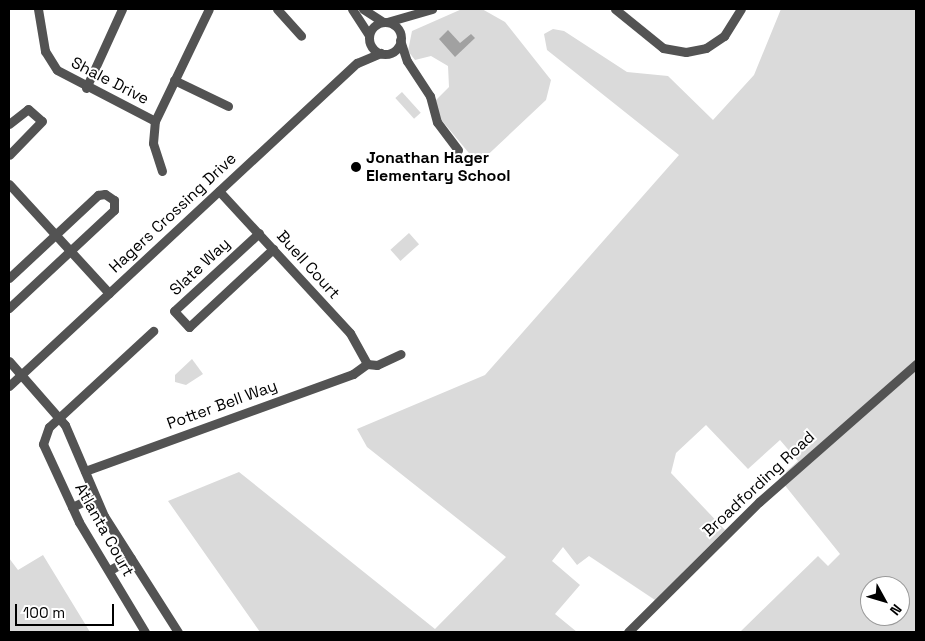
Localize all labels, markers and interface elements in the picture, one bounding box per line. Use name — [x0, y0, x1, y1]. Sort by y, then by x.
street label: Shale Drive — [68, 53, 152, 109]
place label: Jonathan Hager Elementary School — [366, 148, 510, 186]
street label: Hagers Crossing Drive — [105, 149, 241, 277]
marker: Jonathan Hager Elementary School — [350, 161, 362, 173]
street label: Buell Court — [272, 227, 344, 303]
street label: Slate Way — [166, 234, 234, 300]
street label: Potter Bell Way — [164, 376, 280, 434]
street label: Broadfording Road — [699, 427, 819, 541]
street label: Atlanta Court — [70, 480, 138, 580]
north arrow — [860, 576, 910, 626]
scale bar — [18, 594, 116, 626]
text: N — [886, 600, 906, 619]
text: 100 m — [23, 603, 65, 622]

